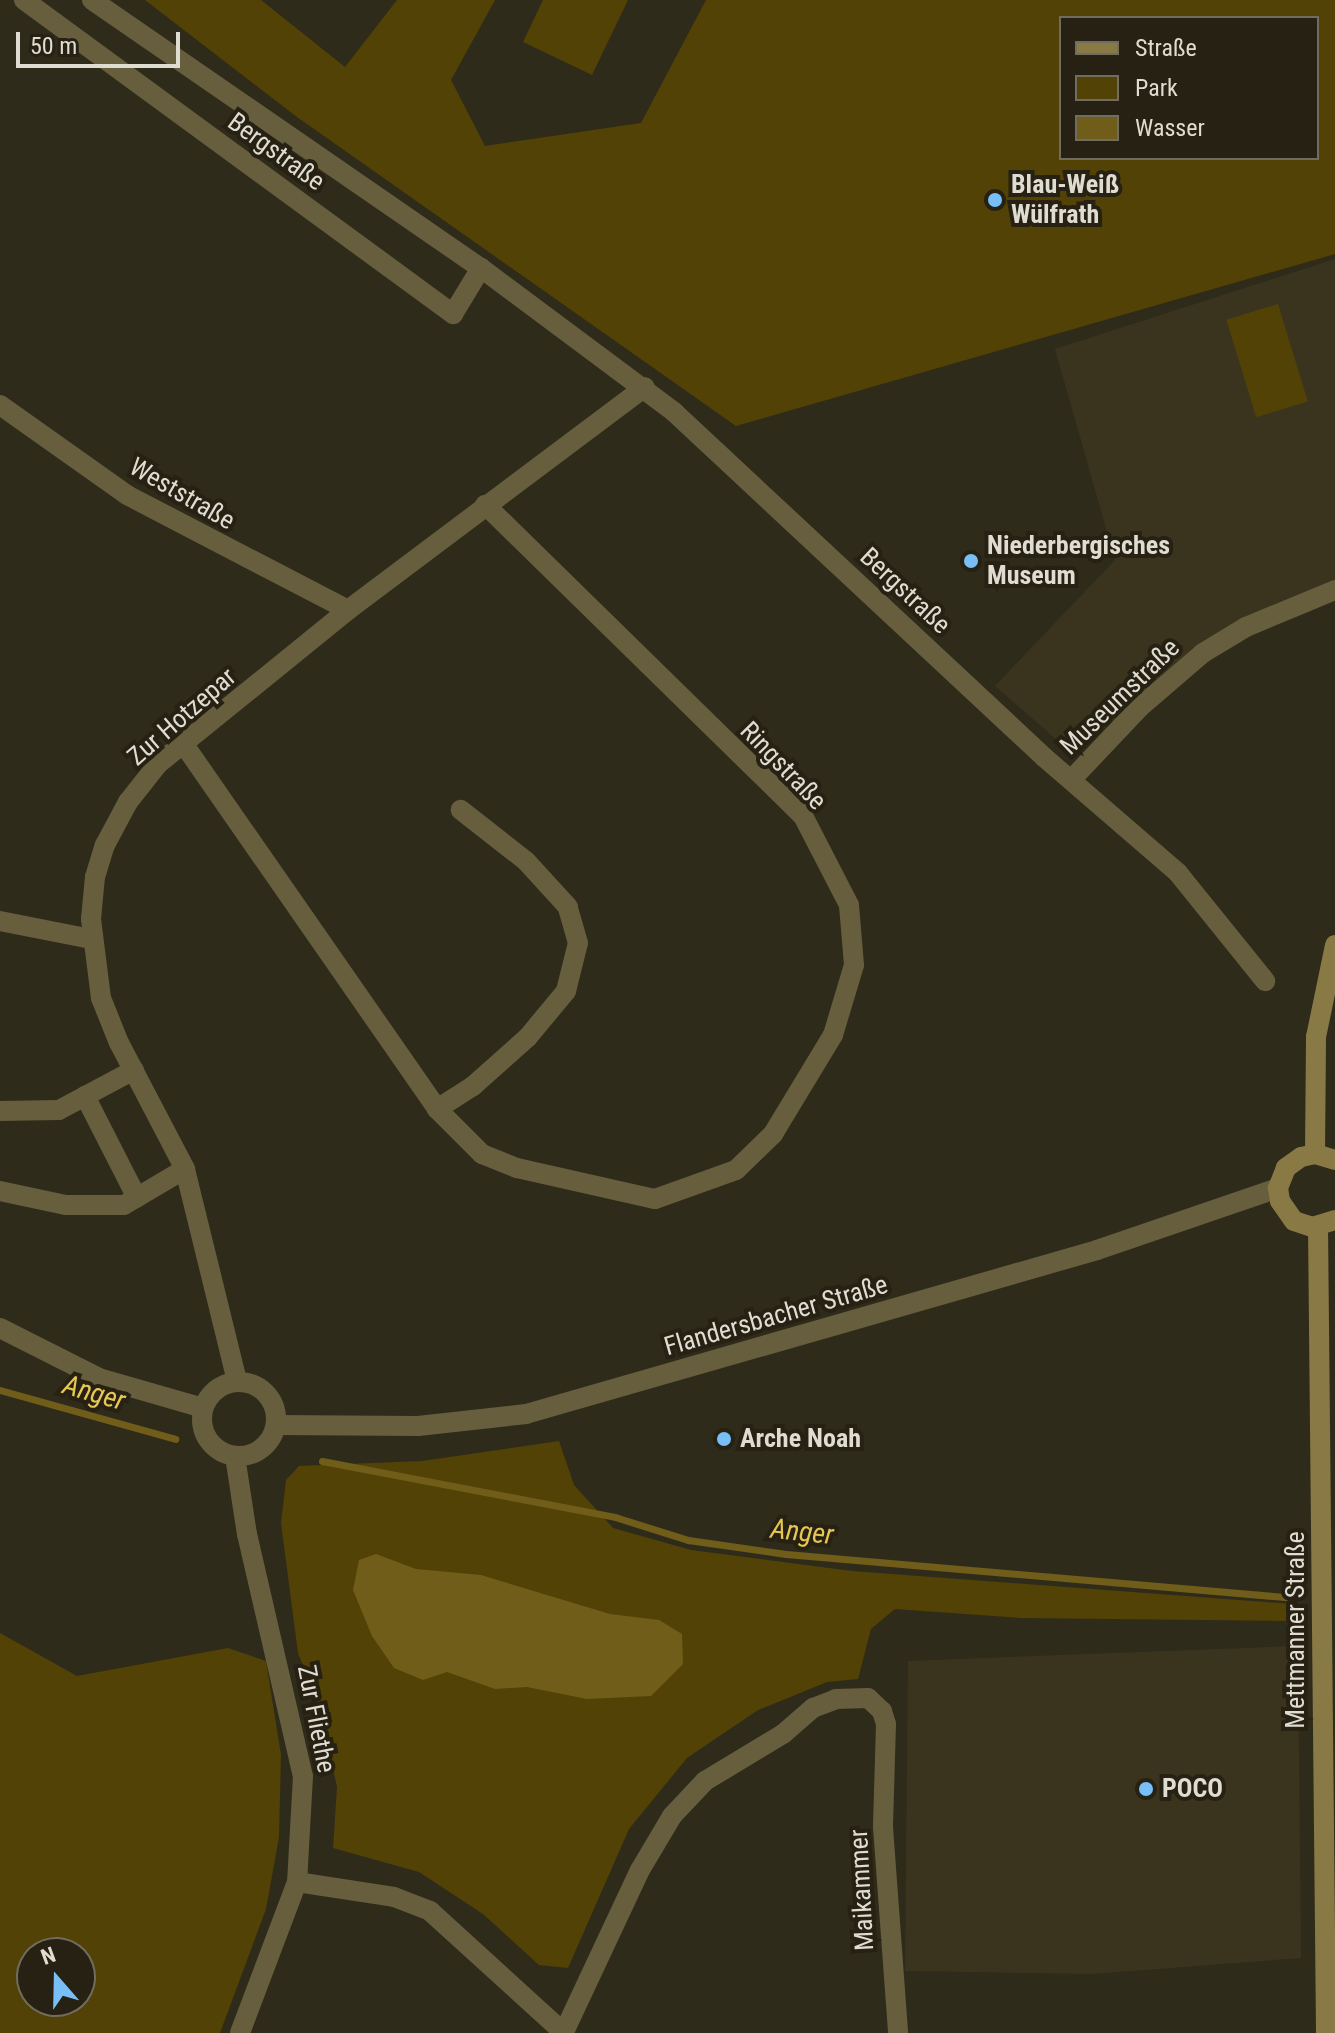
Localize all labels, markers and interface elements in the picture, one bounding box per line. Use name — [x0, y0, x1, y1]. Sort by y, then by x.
scale bar — [20, 16, 184, 66]
legend — [1059, 16, 1319, 160]
text: 50 m — [30, 32, 77, 60]
text: Straße — [1135, 34, 1197, 62]
text: Park — [1135, 74, 1178, 102]
street label: Bergstraße — [222, 106, 330, 198]
text: Wasser — [1135, 114, 1205, 142]
place label: Blau-Weiß Wülfrath — [1011, 169, 1119, 230]
marker: Blau-Weiß Wülfrath — [986, 191, 1004, 209]
street label: Weststraße — [124, 451, 240, 537]
place label: Niederbergisches Museum — [987, 530, 1170, 592]
street label: Bergstraße — [853, 541, 957, 641]
marker: Niederbergisches Museum — [962, 552, 980, 570]
street label: Museumstraße — [1054, 632, 1186, 762]
street label: Zur Hotzepar — [121, 662, 243, 772]
street label: Ringstraße — [733, 715, 833, 817]
street label: Flandersbacher Straße — [661, 1269, 891, 1363]
water label: Anger — [59, 1368, 129, 1418]
place label: Arche Noah — [740, 1423, 861, 1455]
marker: Arche Noah — [715, 1430, 733, 1448]
water label: Anger — [769, 1512, 835, 1552]
street label: Mettmanner Straße — [1280, 1531, 1312, 1729]
street label: Zur Fliethe — [290, 1663, 342, 1775]
place label: POCO — [1162, 1773, 1223, 1805]
marker: POCO — [1137, 1780, 1155, 1798]
street label: Maikammer — [843, 1829, 881, 1951]
north arrow — [16, 1937, 96, 2017]
text: N — [38, 1942, 59, 1970]

